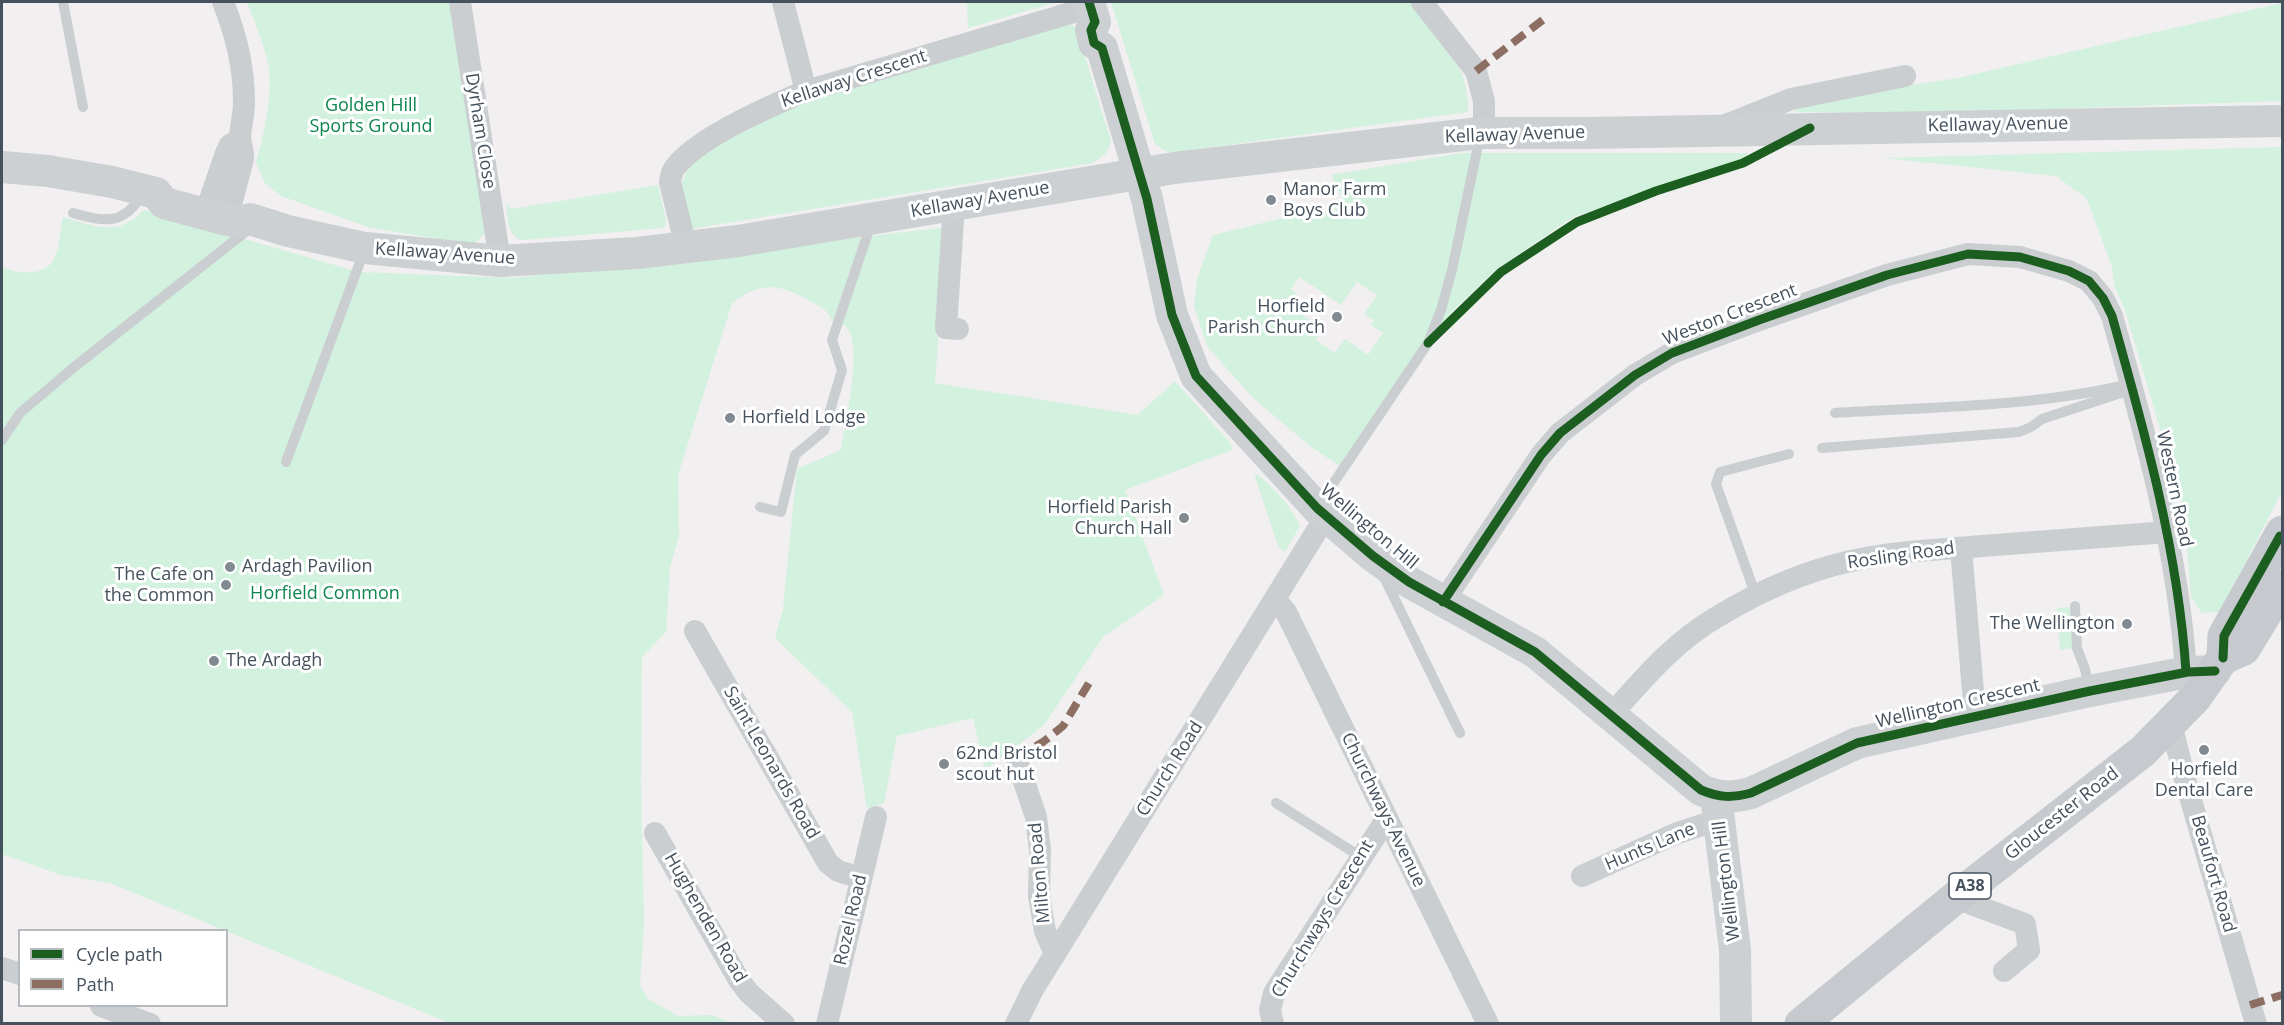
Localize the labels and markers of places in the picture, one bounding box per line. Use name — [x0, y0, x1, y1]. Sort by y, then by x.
place label: Manor Farm Boys Club — [1283, 179, 1386, 222]
marker: Manor Farm Boys Club — [1264, 193, 1278, 207]
place label: Horfield Parish Church — [1208, 296, 1325, 338]
marker: Horfield Parish Church — [1330, 310, 1344, 324]
place label: Horfield Lodge — [742, 407, 866, 429]
marker: Horfield Lodge — [723, 411, 737, 425]
place label: Horfield Parish Church Hall — [1047, 497, 1172, 540]
marker: Horfield Parish Church Hall — [1177, 511, 1191, 525]
place label: Ardagh Pavilion — [242, 556, 373, 578]
marker: Ardagh Pavilion — [223, 560, 237, 574]
place label: The Cafe on the Common — [104, 564, 214, 606]
marker: The Cafe on the Common — [219, 578, 233, 592]
place label: The Wellington — [1990, 613, 2115, 635]
marker: The Wellington — [2120, 617, 2134, 631]
place label: The Ardagh — [226, 650, 322, 672]
marker: The Ardagh — [207, 654, 221, 668]
place label: 62nd Bristol scout hut — [956, 743, 1057, 786]
marker: Horfield Dental Care — [2197, 743, 2211, 757]
marker: 62nd Bristol scout hut — [937, 757, 951, 771]
place label: Horfield Dental Care — [2155, 759, 2253, 802]

